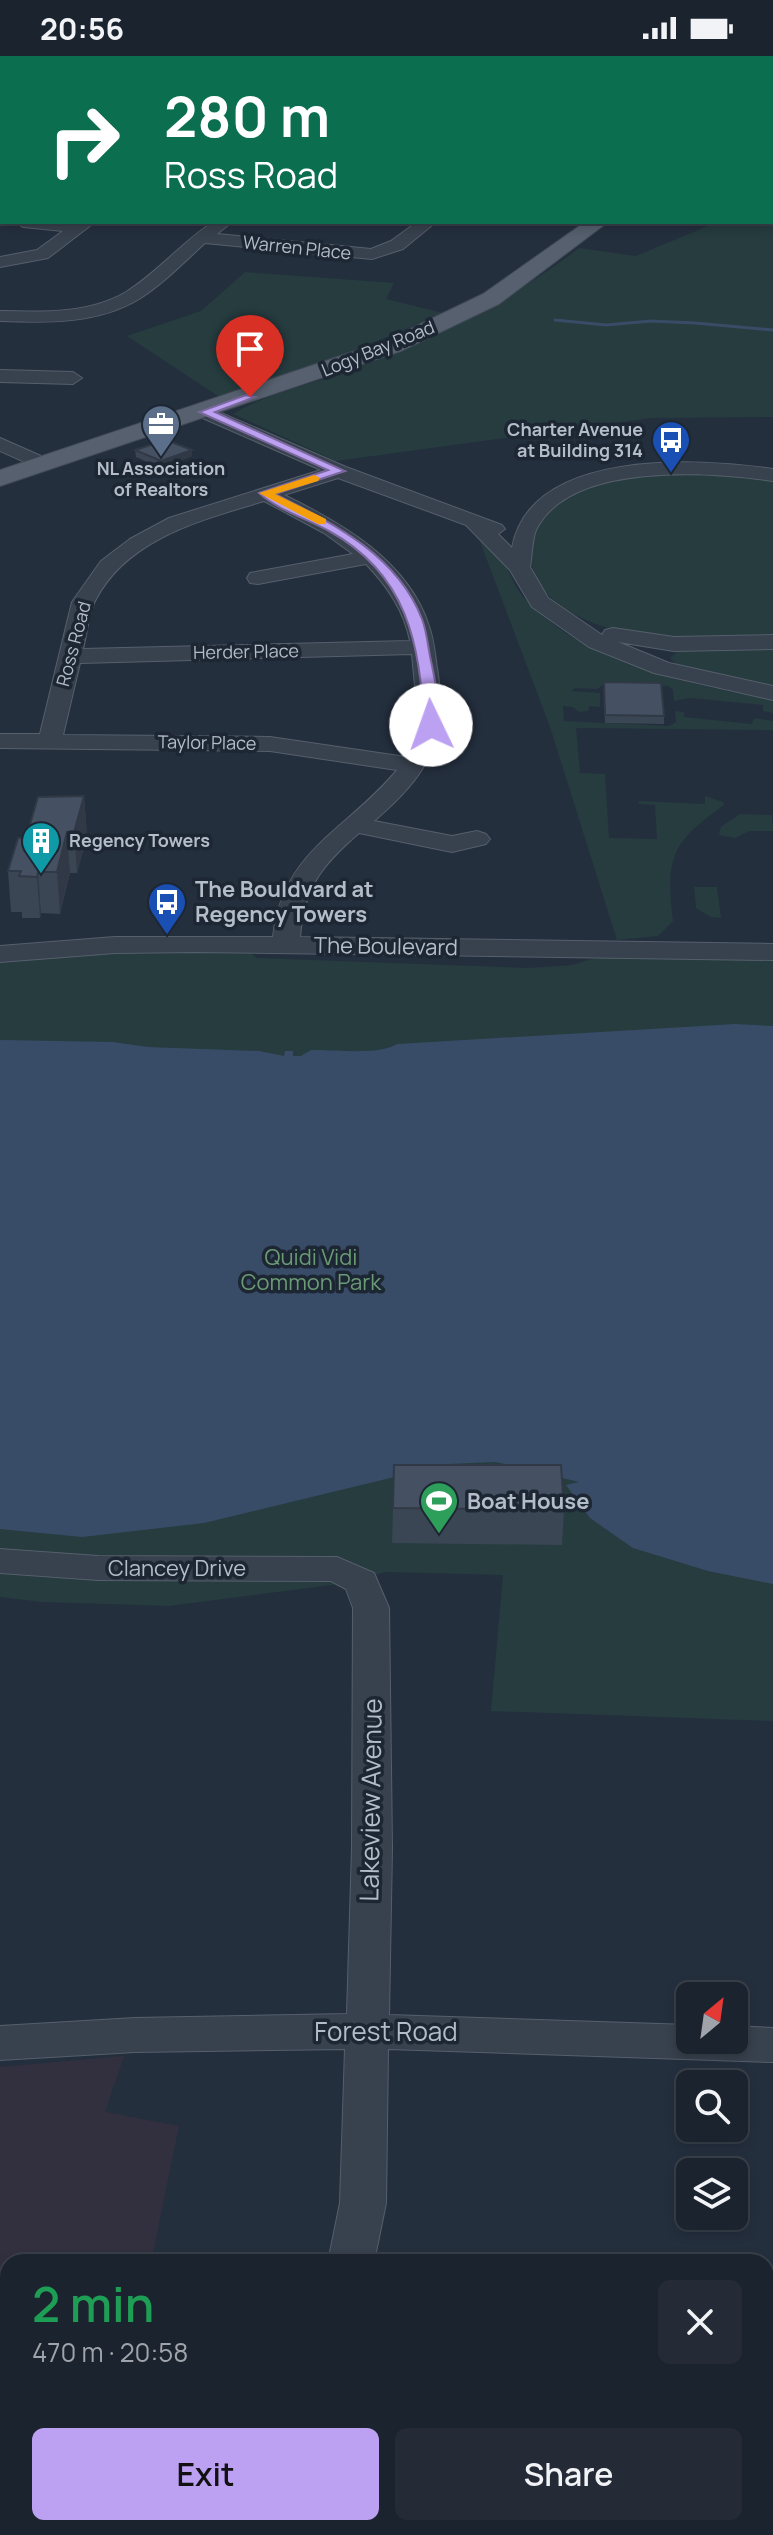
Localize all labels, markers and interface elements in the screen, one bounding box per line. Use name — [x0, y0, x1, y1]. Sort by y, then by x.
text: 20:56 — [40, 8, 124, 49]
text: 280 m — [164, 77, 330, 154]
icon: right — [32, 88, 136, 192]
text: Ross Road — [164, 150, 338, 199]
street label: Warren Place — [242, 229, 352, 265]
street label: Logy Bay Road — [318, 314, 438, 382]
pin — [216, 315, 284, 397]
icon: arrive — [228, 327, 272, 371]
office icon: NL Association of Realtors — [140, 403, 182, 458]
place label: Charter Avenue at Building 314 — [507, 417, 643, 462]
bus stop icon: Charter Avenue at Building 314 — [650, 419, 692, 474]
place label: NL Association of Realtors — [97, 456, 225, 501]
street label: Ross Road — [50, 599, 96, 689]
street label: Herder Place — [193, 638, 299, 664]
position arrow — [389, 683, 473, 767]
street label: Taylor Place — [157, 729, 257, 755]
building icon: Regency Towers — [20, 820, 62, 875]
place label: Regency Towers — [69, 828, 210, 852]
place label: The Bouldvard at Regency Towers — [195, 874, 374, 929]
bus stop icon: The Bouldvard at Regency Towers — [146, 881, 188, 936]
street label: The Boulevard — [314, 930, 458, 962]
park label: Quidi Vidi Common Park — [241, 1242, 382, 1297]
sports icon: Boat House — [418, 1480, 460, 1535]
place label: Boat House — [467, 1486, 589, 1516]
street label: Clancey Drive — [108, 1553, 246, 1583]
street label: Lakeview Avenue — [350, 1698, 390, 1902]
north arrow — [676, 1982, 748, 2054]
map controls — [676, 1982, 748, 2230]
street label: Forest Road — [314, 2013, 458, 2049]
button: search — [676, 2070, 748, 2142]
button: layers — [676, 2158, 748, 2230]
text: 2 min — [32, 2271, 154, 2336]
button: close — [658, 2280, 742, 2364]
text: 470 m · 20:58 — [32, 2334, 188, 2370]
button: Exit — [32, 2428, 379, 2520]
button: Share — [395, 2428, 742, 2520]

